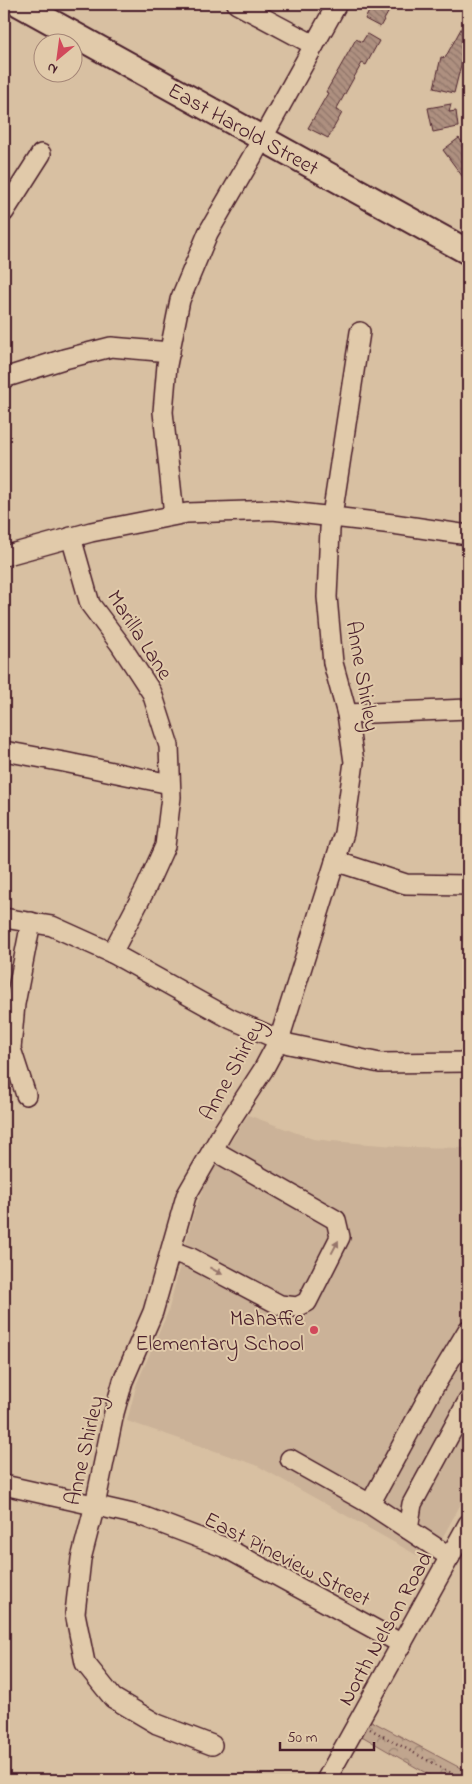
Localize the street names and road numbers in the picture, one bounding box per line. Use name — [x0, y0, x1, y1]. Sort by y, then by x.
street label: East Harold Street — [161, 76, 325, 186]
street label: Marilla Lane — [97, 584, 180, 687]
street label: Anne Shirley — [335, 619, 387, 734]
street label: Anne Shirley — [193, 1014, 276, 1128]
street label: Anne Shirley — [58, 1393, 115, 1509]
street label: East Pineview Street — [198, 1505, 376, 1617]
street label: North Nelson Road — [331, 1547, 442, 1712]

